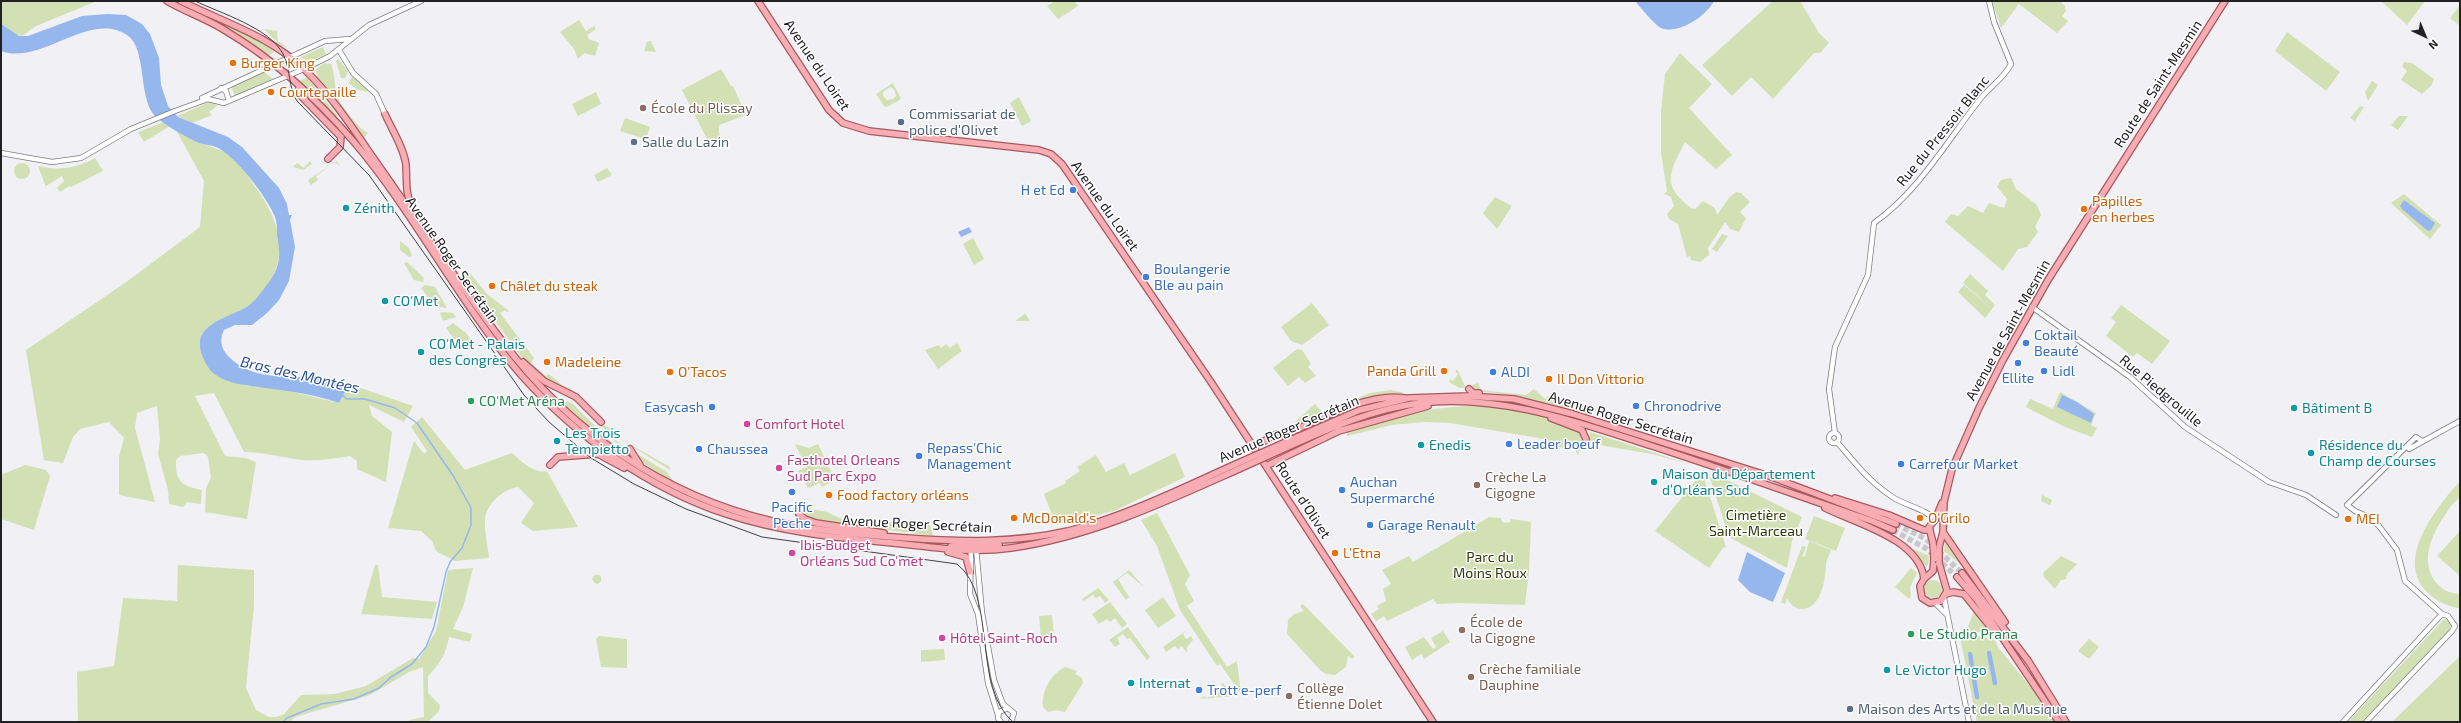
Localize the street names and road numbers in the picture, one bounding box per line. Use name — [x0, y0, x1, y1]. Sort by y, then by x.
street label: Avenue du Loiret — [780, 16, 854, 114]
street label: Route de Saint-Mesmin — [2110, 17, 2206, 151]
street label: Rue du Pressoir Blanc — [1893, 72, 1993, 190]
street label: Avenue du Loiret — [1068, 158, 1142, 254]
street label: Avenue Roger Secrétain — [402, 194, 502, 326]
street label: Avenue de Saint-Mesmin — [1962, 257, 2054, 403]
street label: Rue Piedgrouille — [2116, 351, 2206, 431]
street label: Avenue Roger Secrétain — [1547, 388, 1695, 448]
street label: Avenue Roger Secrétain — [1217, 392, 1361, 466]
street label: Route d'Olivet — [1272, 458, 1334, 542]
street label: Avenue Roger Secrétain — [841, 512, 993, 536]

